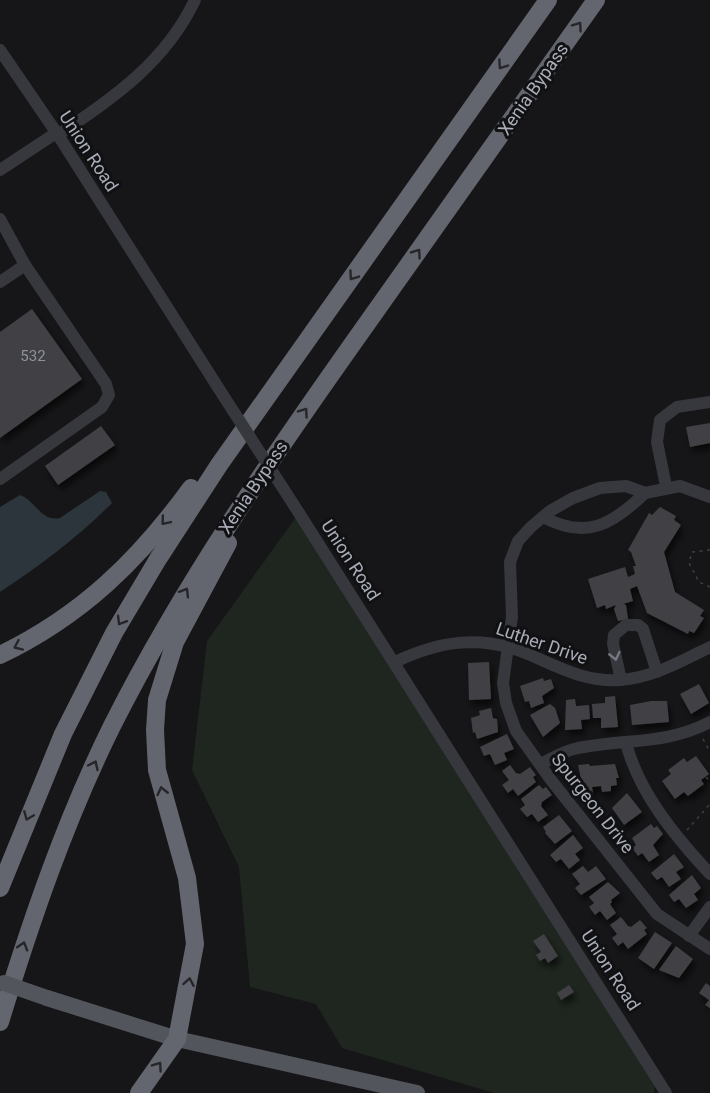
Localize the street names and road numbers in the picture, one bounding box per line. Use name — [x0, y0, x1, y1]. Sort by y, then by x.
street label: Xenia Bypass — [494, 39, 572, 139]
street label: Union Road — [55, 107, 123, 195]
street label: Xenia Bypass — [214, 437, 292, 537]
street label: Union Road — [317, 516, 385, 604]
street label: Luther Drive — [493, 618, 591, 668]
street label: Spurgeon Drive — [547, 749, 639, 857]
street label: Union Road — [577, 926, 645, 1014]

